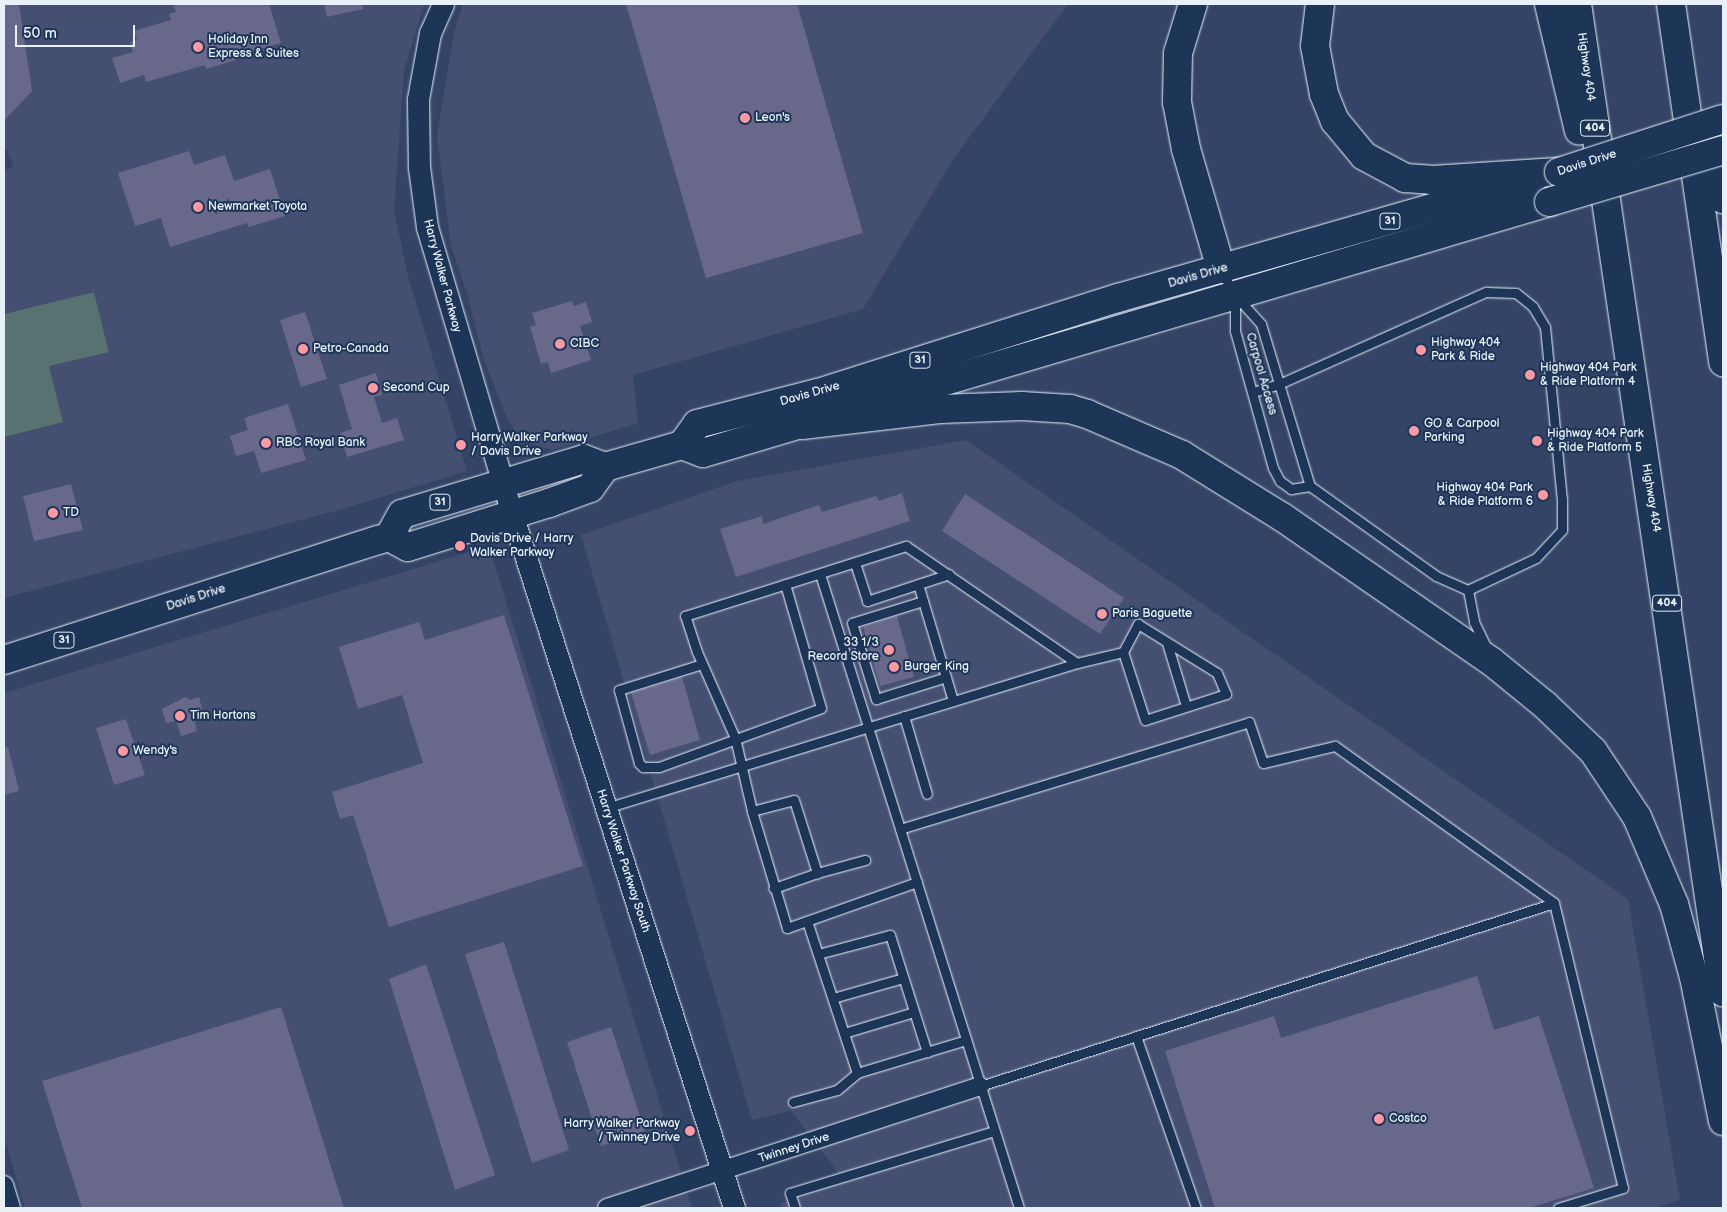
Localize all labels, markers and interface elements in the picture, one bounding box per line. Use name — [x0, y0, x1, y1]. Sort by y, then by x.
scale bar — [18, 15, 138, 47]
text: 50 m — [23, 24, 57, 43]
street label: Highway 404 — [1574, 31, 1598, 103]
place label: Holiday Inn Express & Suites — [208, 33, 299, 61]
marker: Holiday Inn Express & Suites — [192, 41, 204, 53]
place label: Leon's — [755, 111, 790, 125]
marker: Leon's — [739, 112, 751, 124]
road number: 404 — [1580, 120, 1610, 136]
street label: Davis Drive — [1556, 147, 1618, 179]
place label: Newmarket Toyota — [208, 200, 307, 214]
marker: Newmarket Toyota — [192, 201, 204, 213]
road number: 31 — [1379, 212, 1401, 230]
street label: Harry Walker Parkway — [420, 217, 464, 335]
street label: Davis Drive — [1167, 261, 1229, 291]
street label: Carpool Access — [1242, 331, 1280, 417]
place label: Highway 404 Park & Ride — [1431, 336, 1501, 364]
place label: CIBC — [570, 337, 599, 351]
marker: CIBC — [554, 338, 566, 350]
place label: Petro-Canada — [313, 342, 389, 356]
marker: Petro-Canada — [297, 343, 309, 355]
marker: Highway 404 Park & Ride — [1415, 344, 1427, 356]
road number: 31 — [909, 352, 931, 368]
place label: Highway 404 Park & Ride Platform 4 — [1540, 361, 1637, 389]
marker: Highway 404 Park & Ride Platform 4 — [1524, 369, 1536, 381]
street label: Davis Drive — [779, 379, 841, 409]
place label: Second Cup — [383, 381, 450, 395]
marker: Second Cup — [367, 382, 379, 394]
place label: GO & Carpool Parking — [1424, 417, 1500, 445]
marker: GO & Carpool Parking — [1408, 425, 1420, 437]
place label: Highway 404 Park & Ride Platform 5 — [1547, 427, 1644, 455]
place label: Harry Walker Parkway / Davis Drive — [471, 431, 589, 459]
marker: Highway 404 Park & Ride Platform 5 — [1531, 435, 1543, 447]
place label: RBC Royal Bank — [276, 436, 365, 450]
marker: RBC Royal Bank — [260, 437, 272, 449]
marker: Harry Walker Parkway / Davis Drive — [455, 439, 467, 451]
street label: Highway 404 — [1638, 462, 1664, 534]
place label: Highway 404 Park & Ride Platform 6 — [1436, 481, 1533, 509]
marker: Highway 404 Park & Ride Platform 6 — [1537, 489, 1549, 501]
road number: 31 — [429, 494, 451, 511]
place label: TD — [63, 506, 79, 520]
marker: TD — [47, 507, 59, 519]
place label: Davis Drive / Harry Walker Parkway — [470, 532, 573, 560]
marker: Davis Drive / Harry Walker Parkway — [454, 540, 466, 552]
street label: Davis Drive — [165, 582, 227, 614]
road number: 404 — [1652, 594, 1682, 612]
place label: Paris Baguette — [1112, 607, 1192, 621]
marker: Paris Baguette — [1096, 608, 1108, 620]
road number: 31 — [53, 632, 75, 648]
place label: 33 1/3 Record Store — [807, 636, 879, 664]
marker: 33 1/3 Record Store — [883, 644, 895, 656]
place label: Burger King — [904, 660, 969, 674]
marker: Burger King — [888, 661, 900, 673]
place label: Tim Hortons — [190, 709, 256, 723]
marker: Tim Hortons — [174, 710, 186, 722]
place label: Wendy's — [133, 744, 177, 758]
marker: Wendy's — [117, 745, 129, 757]
street label: Harry Walker Parkway South — [593, 786, 653, 936]
place label: Costco — [1389, 1112, 1427, 1126]
marker: Costco — [1373, 1113, 1385, 1125]
place label: Harry Walker Parkway / Twinney Drive — [562, 1117, 680, 1145]
marker: Harry Walker Parkway / Twinney Drive — [684, 1125, 696, 1137]
street label: Twinney Drive — [756, 1130, 832, 1166]

